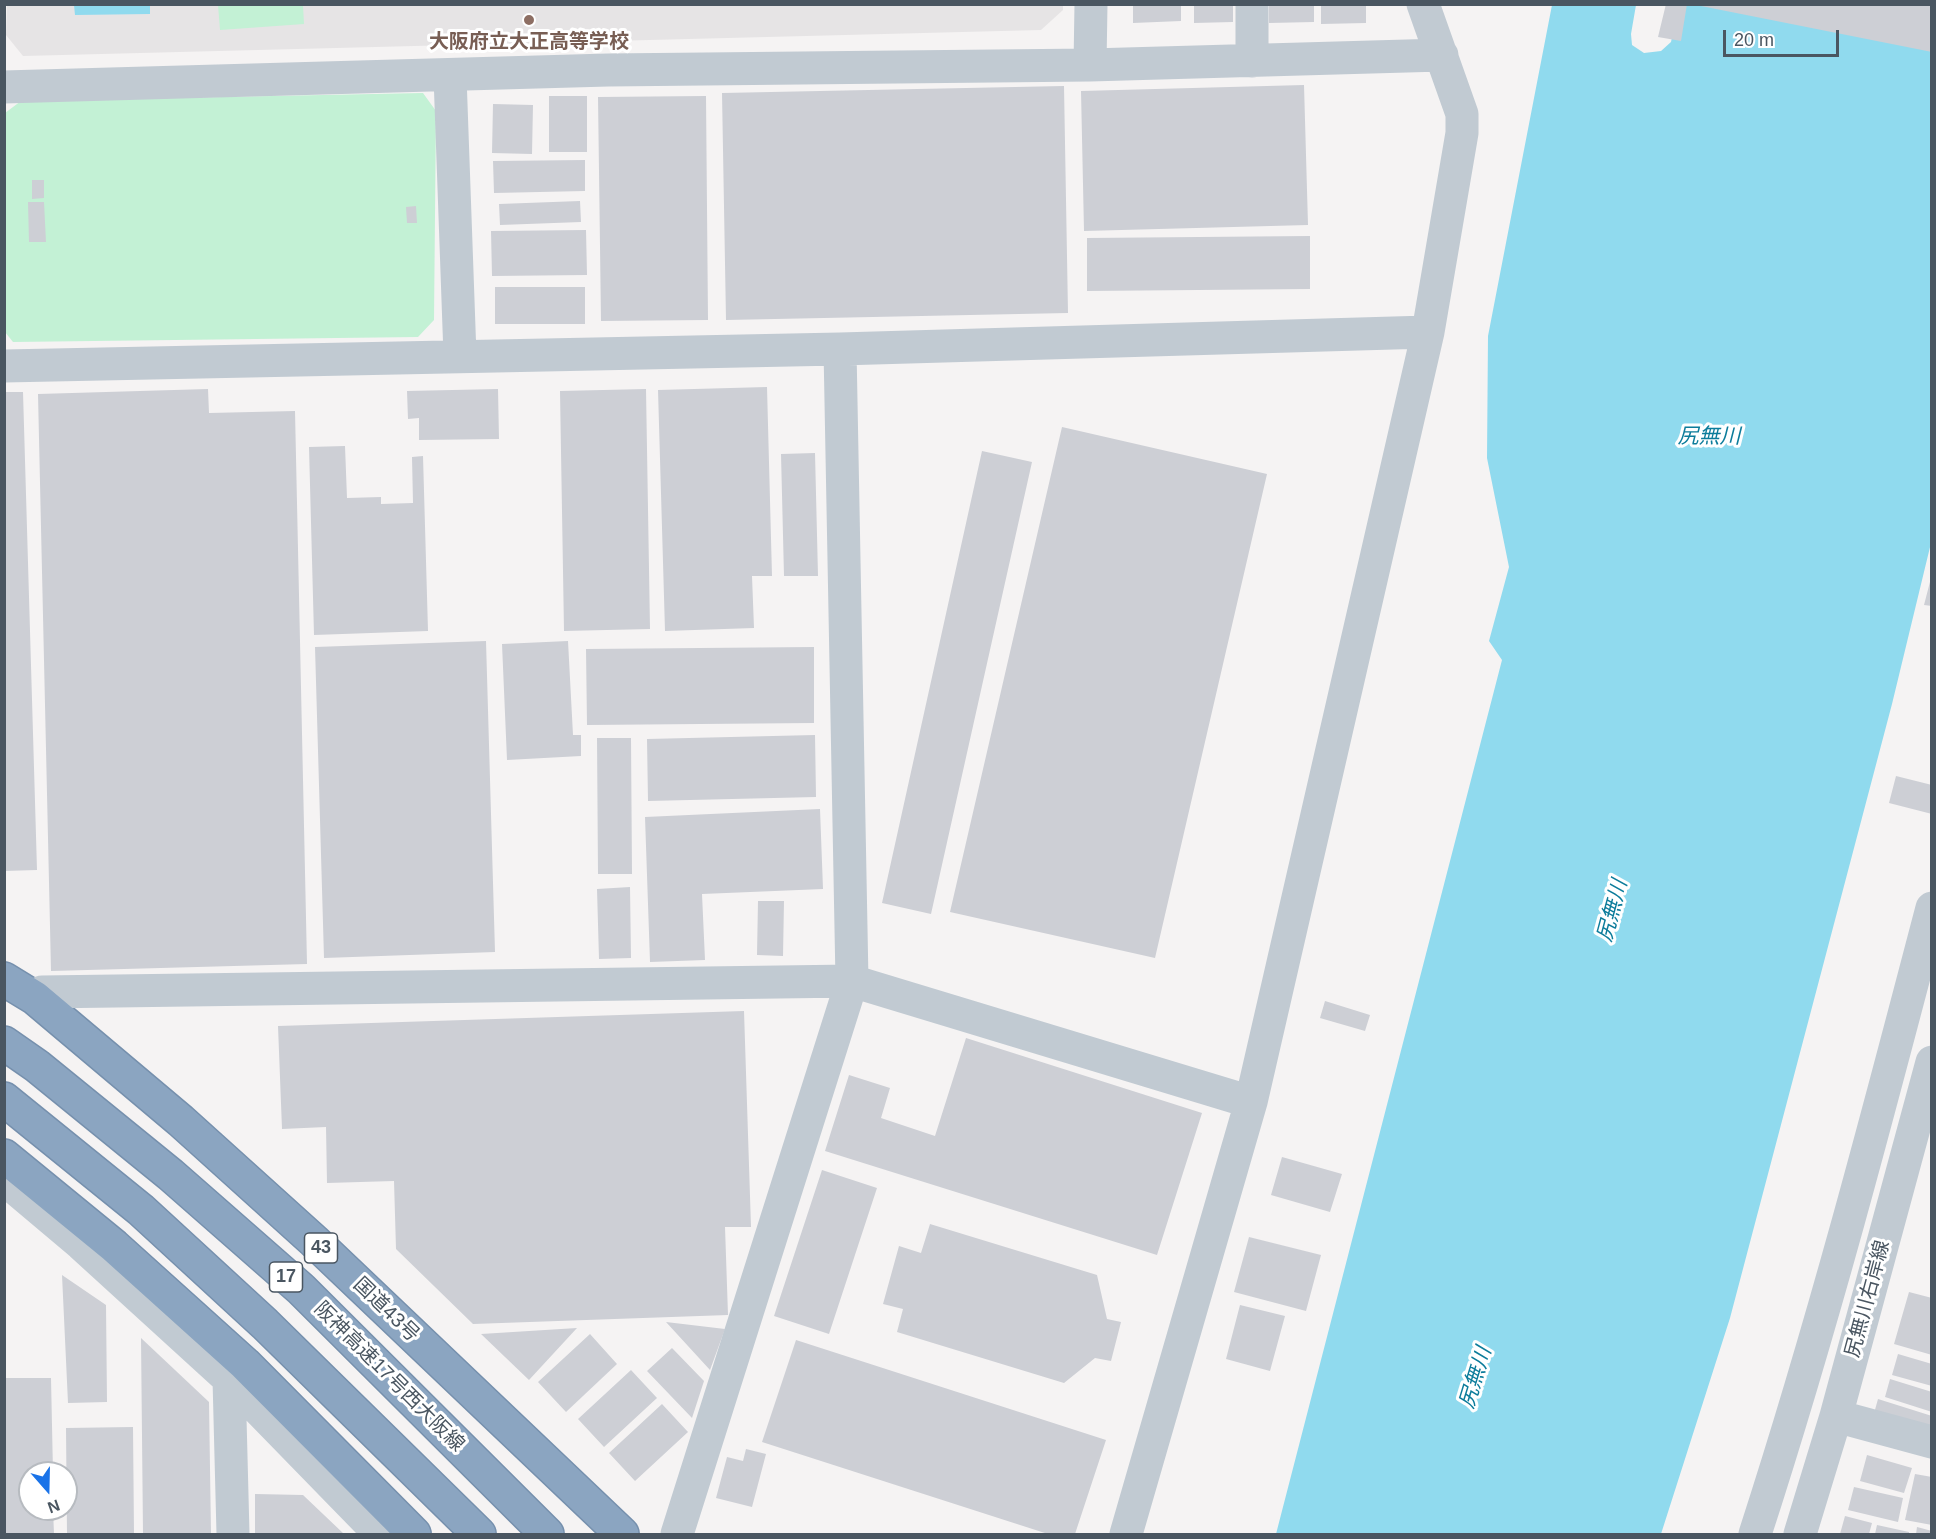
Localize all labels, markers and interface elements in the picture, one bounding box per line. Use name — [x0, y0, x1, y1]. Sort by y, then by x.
marker: 大阪府立大正高等学校 — [522, 13, 536, 27]
scale bar — [1726, 18, 1842, 56]
place label: 大阪府立大正高等学校 — [429, 30, 629, 54]
text: 20 m — [1734, 30, 1774, 50]
water label: 尻無川 — [1678, 424, 1740, 450]
water label: 尻無川 — [1593, 877, 1633, 945]
road number: 43 — [304, 1233, 338, 1263]
street label: 尻無川右岸線 — [1841, 1238, 1895, 1360]
road number: 17 — [270, 1262, 302, 1292]
street label: 国道43号 — [348, 1273, 424, 1347]
street label: 阪神高速17号西大阪線 — [309, 1297, 469, 1457]
water label: 尻無川 — [1455, 1344, 1497, 1412]
north arrow — [18, 1461, 78, 1521]
text: N — [45, 1497, 62, 1516]

